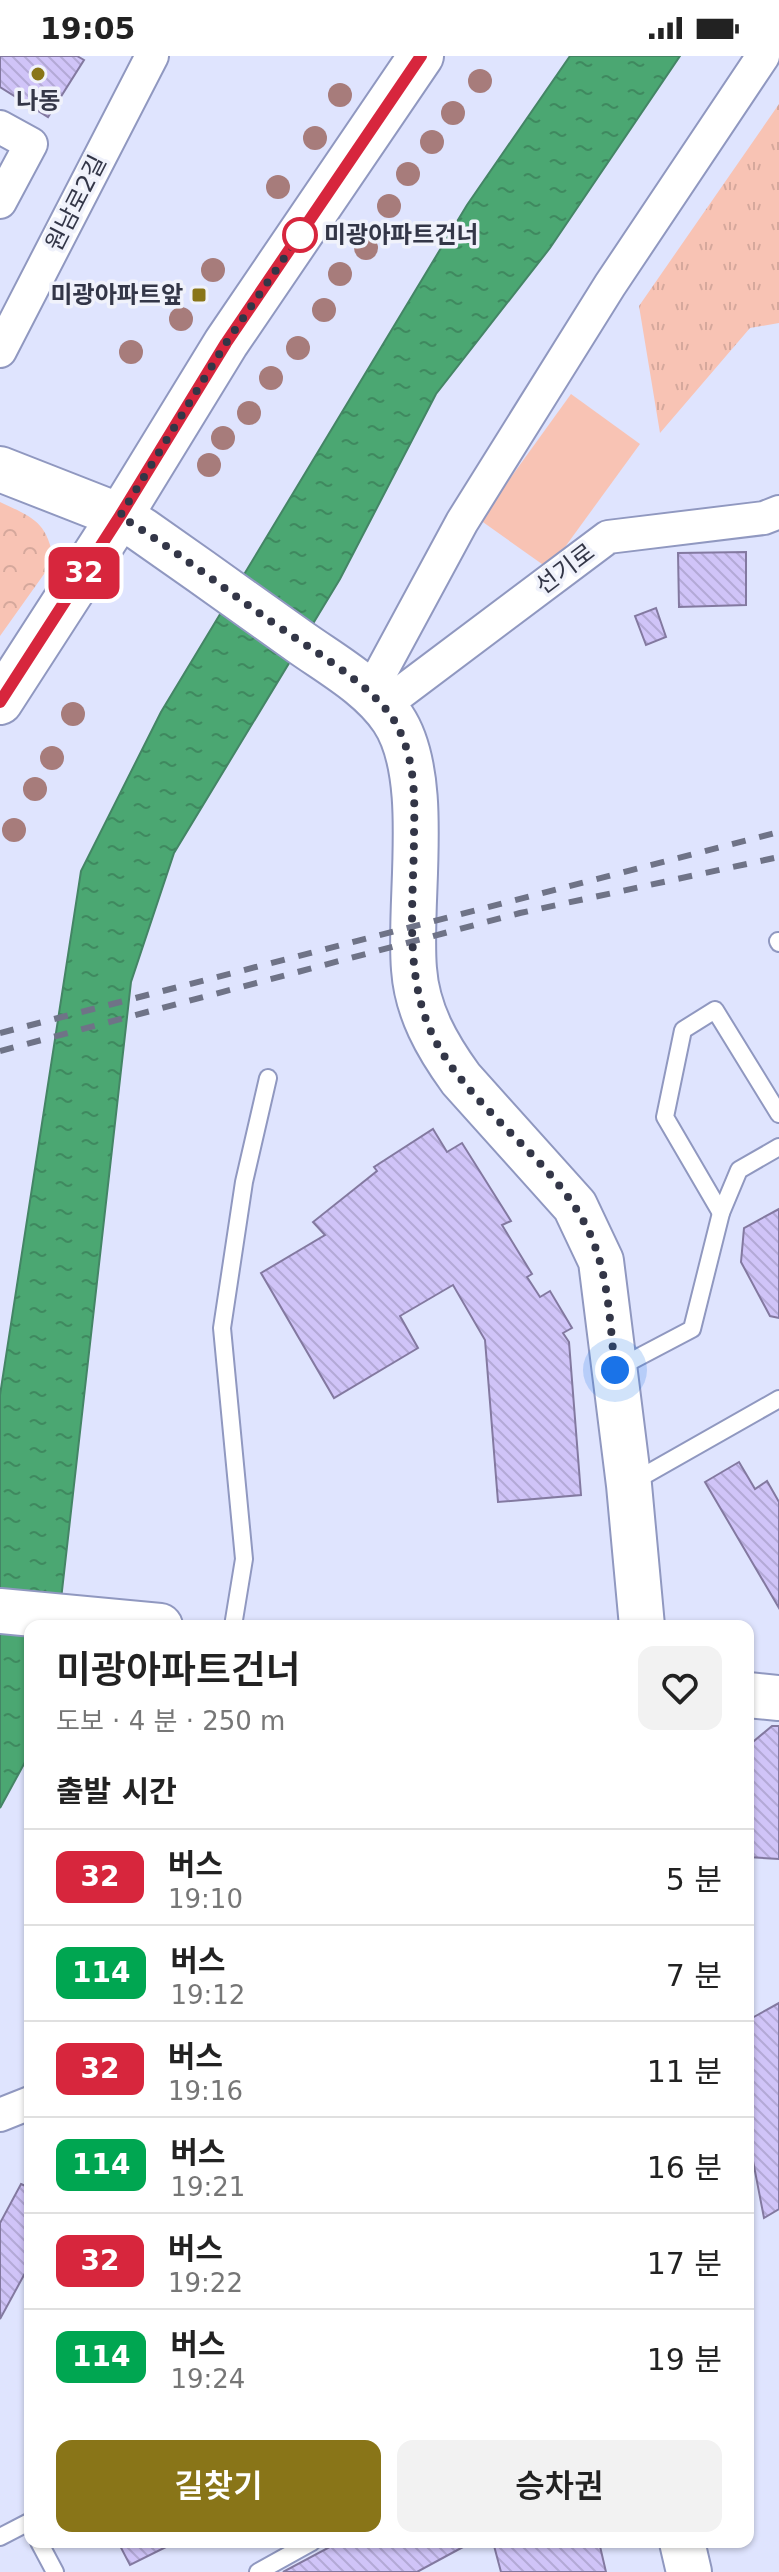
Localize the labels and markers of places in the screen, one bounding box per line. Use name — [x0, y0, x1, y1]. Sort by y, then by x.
marker: 나동 — [29, 65, 47, 83]
place label: 나동 — [16, 87, 60, 115]
marker: 미광아파트건너 — [283, 218, 317, 252]
place label: 미광아파트건너 — [324, 221, 479, 249]
place label: 미광아파트앞 — [51, 281, 183, 309]
marker: 미광아파트앞 — [190, 286, 208, 304]

